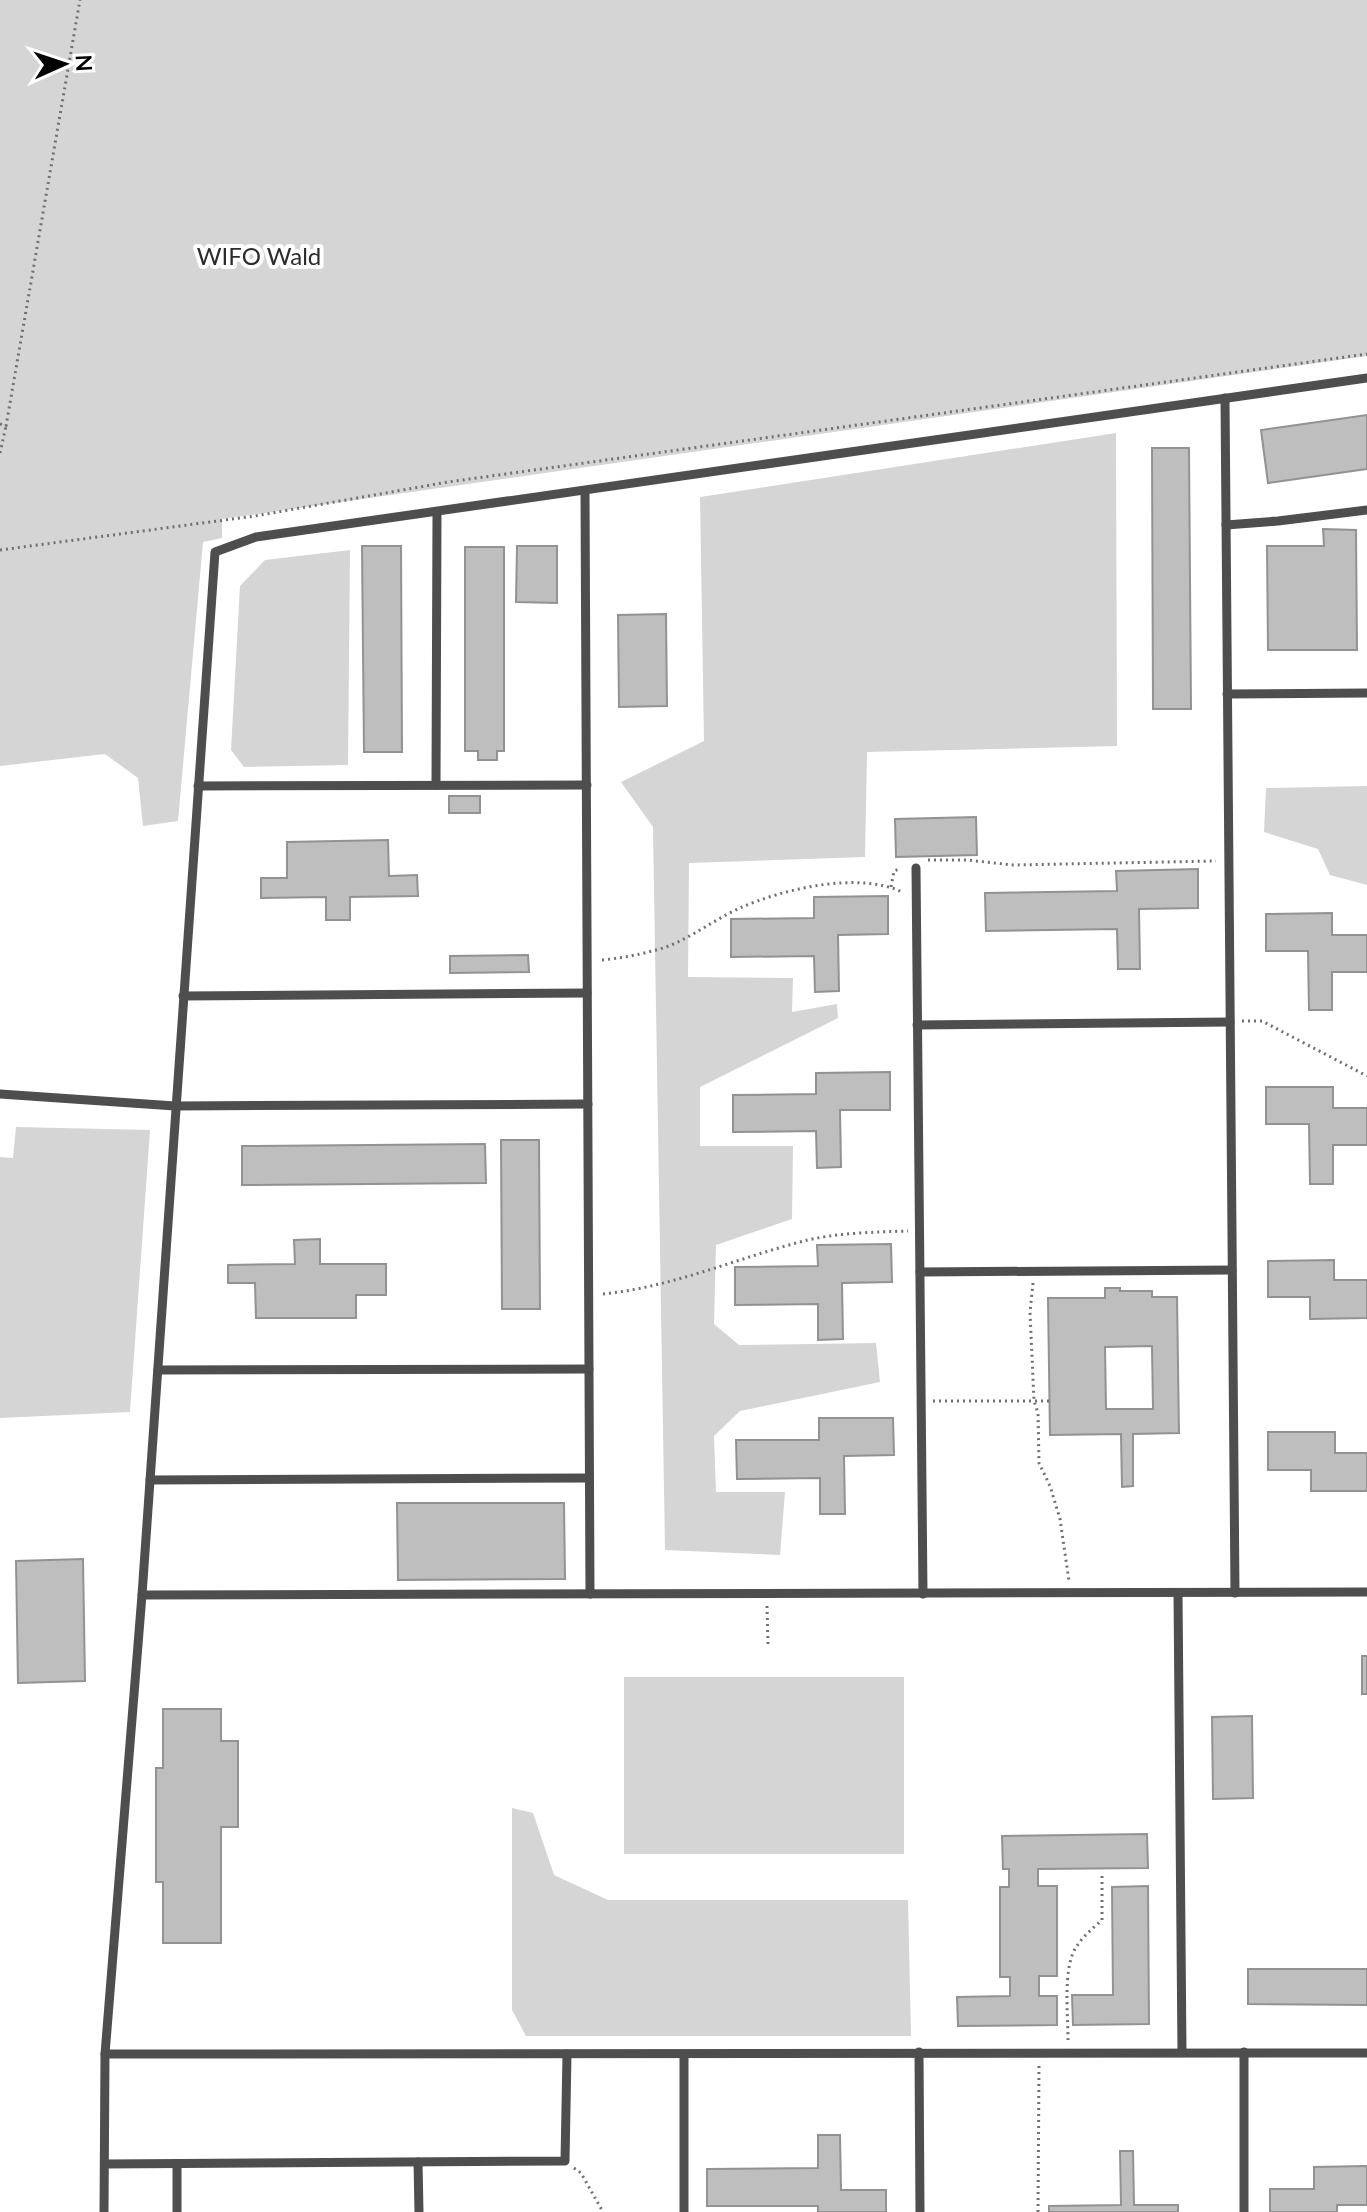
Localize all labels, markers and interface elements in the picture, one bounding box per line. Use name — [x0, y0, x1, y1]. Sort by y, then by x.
north arrow — [24, 24, 104, 104]
text: N — [71, 54, 98, 72]
park label: WIFO Wald — [197, 241, 321, 270]

